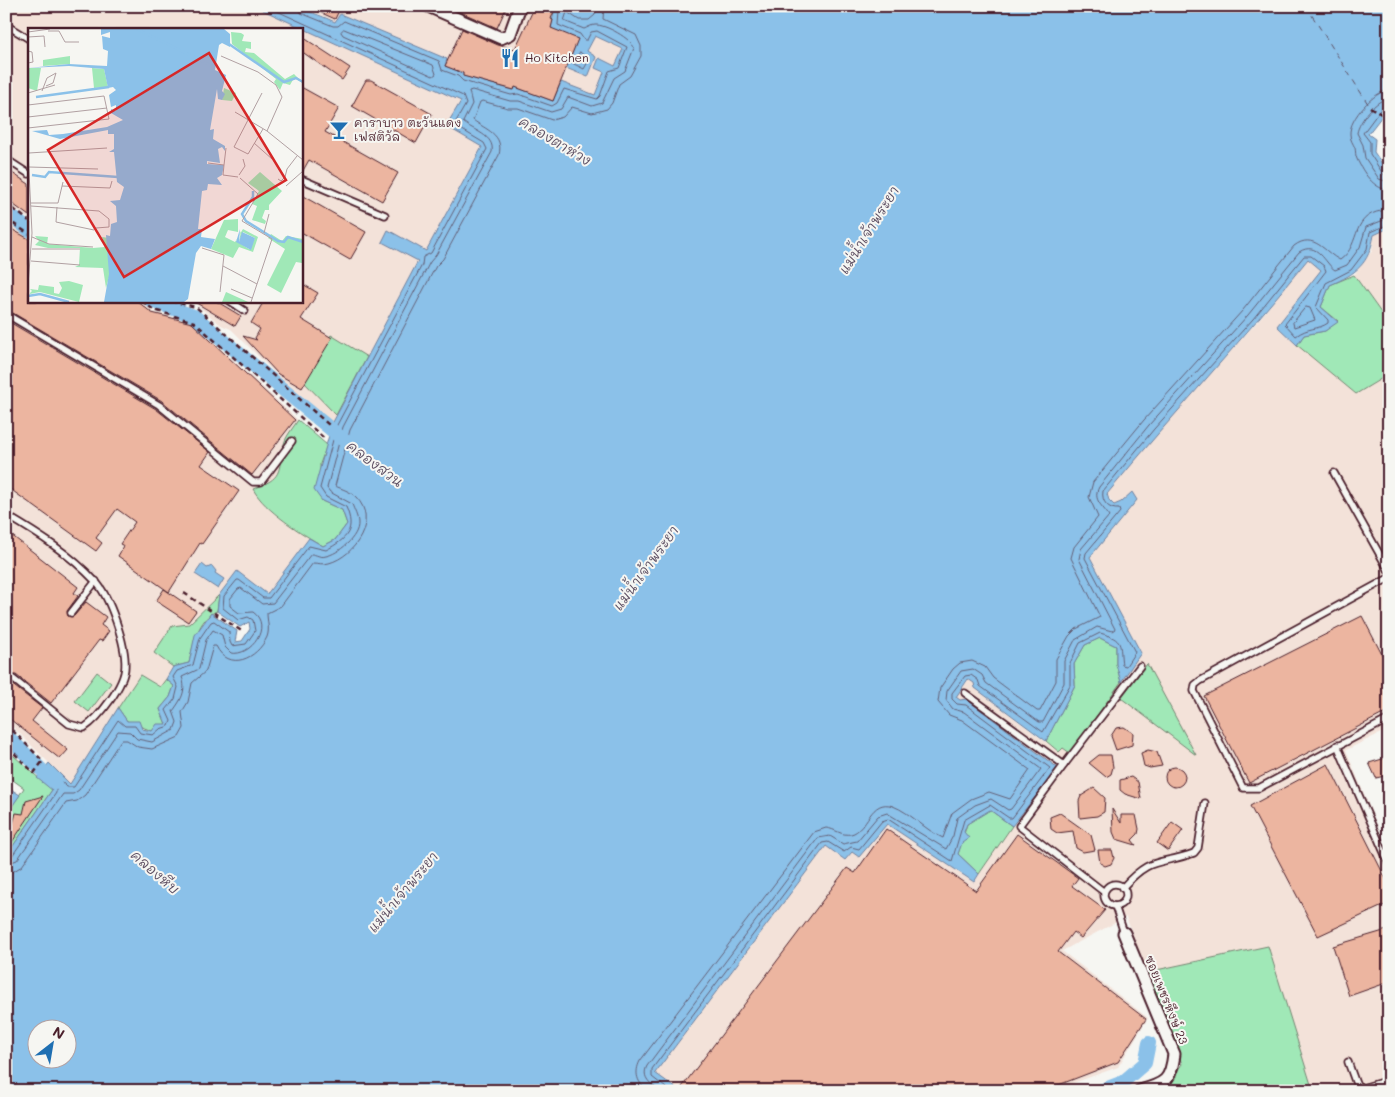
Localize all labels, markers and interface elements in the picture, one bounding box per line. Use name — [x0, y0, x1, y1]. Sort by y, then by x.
inset map — [28, 28, 302, 302]
restaurant icon: Ho Kitchen — [499, 47, 521, 69]
place label: Ho Kitchen — [525, 49, 589, 65]
water label: คลองตาห่วง — [516, 112, 595, 170]
place label: คาราบาว ตะวันแดง เฟสติวัล — [354, 114, 461, 144]
bar icon: คาราบาว ตะวันแดง เฟสติวัล — [328, 119, 350, 141]
water label: แม่น้ำเจ้าพระยา — [832, 181, 903, 277]
water label: คลองสวน — [343, 436, 408, 491]
water label: แม่น้ำเจ้าพระยา — [607, 520, 683, 614]
water label: คลองหีบ — [127, 845, 184, 898]
water label: แม่น้ำเจ้าพระยา — [362, 846, 442, 936]
street label: ซอยเพชรหึงษ์ 23 — [1142, 953, 1192, 1047]
north arrow — [28, 1020, 78, 1070]
text: N — [49, 1022, 68, 1043]

